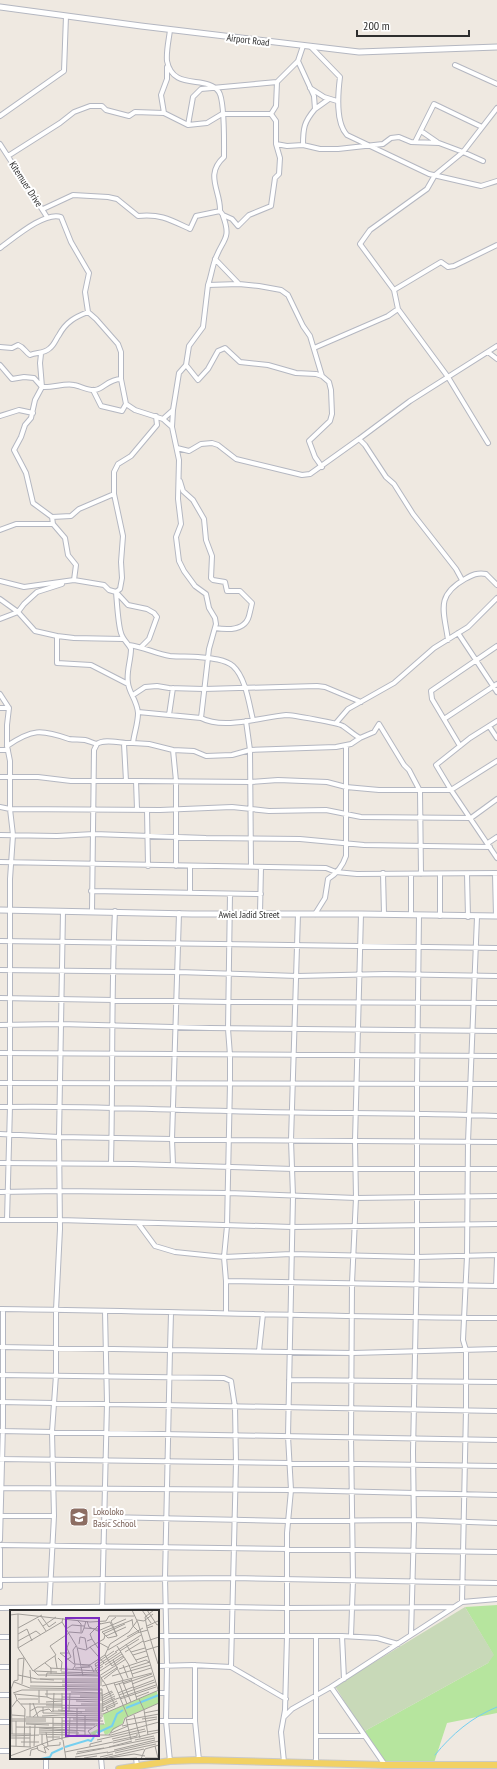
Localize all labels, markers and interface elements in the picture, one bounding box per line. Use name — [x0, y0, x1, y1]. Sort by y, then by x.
scale bar — [357, 12, 469, 38]
text: 200 m — [363, 18, 390, 33]
street label: Airport Road — [226, 31, 270, 49]
street label: Kitemuer Drive — [6, 159, 46, 209]
street label: Awiel Jadid Street — [218, 908, 280, 921]
place label: Lokoloko Basic School — [93, 1505, 137, 1530]
school or university icon: Lokoloko Basic School — [68, 1506, 90, 1528]
inset map — [10, 1610, 159, 1759]

